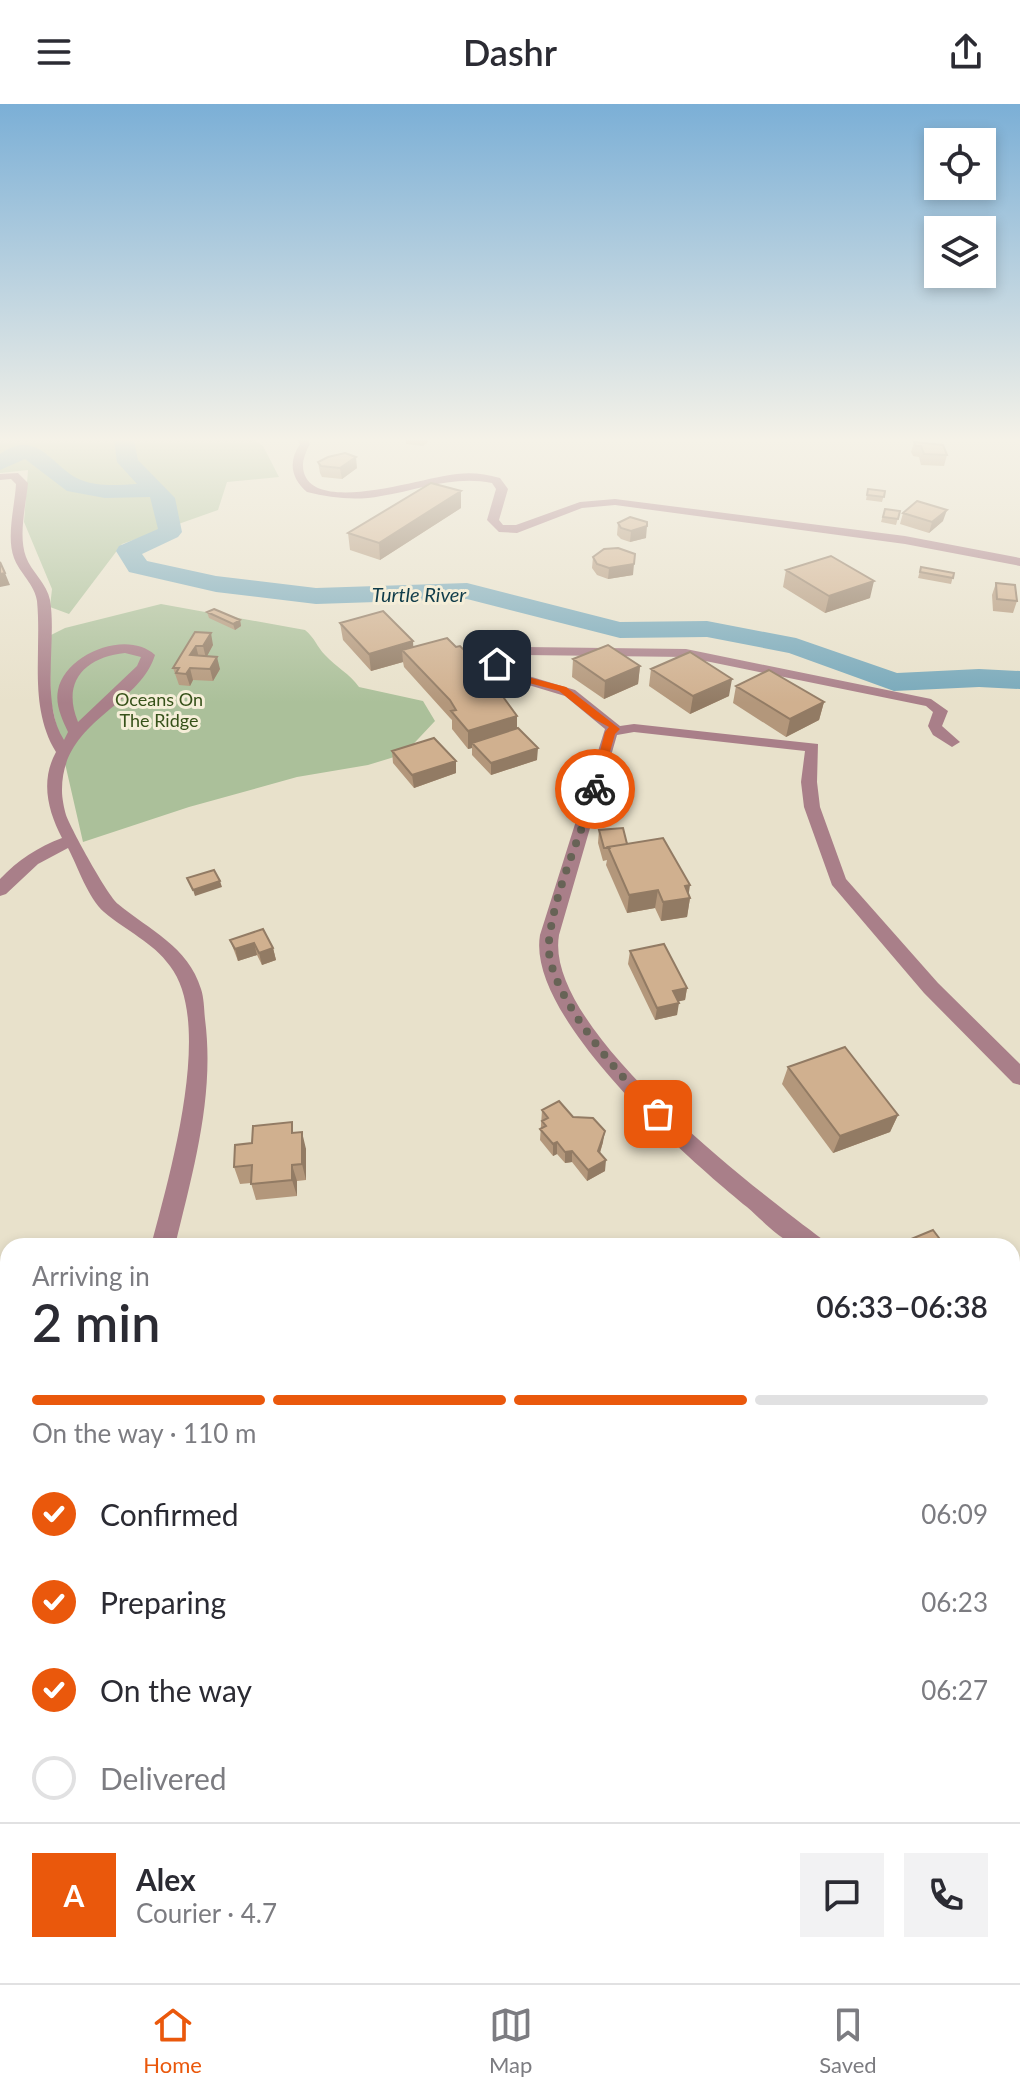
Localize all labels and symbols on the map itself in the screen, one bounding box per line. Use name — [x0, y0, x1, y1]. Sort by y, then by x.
water label: Turtle River — [372, 582, 467, 606]
pin — [463, 630, 531, 698]
park label: Oceans On The Ridge — [115, 688, 203, 731]
courier — [555, 749, 635, 829]
pin — [624, 1080, 692, 1148]

